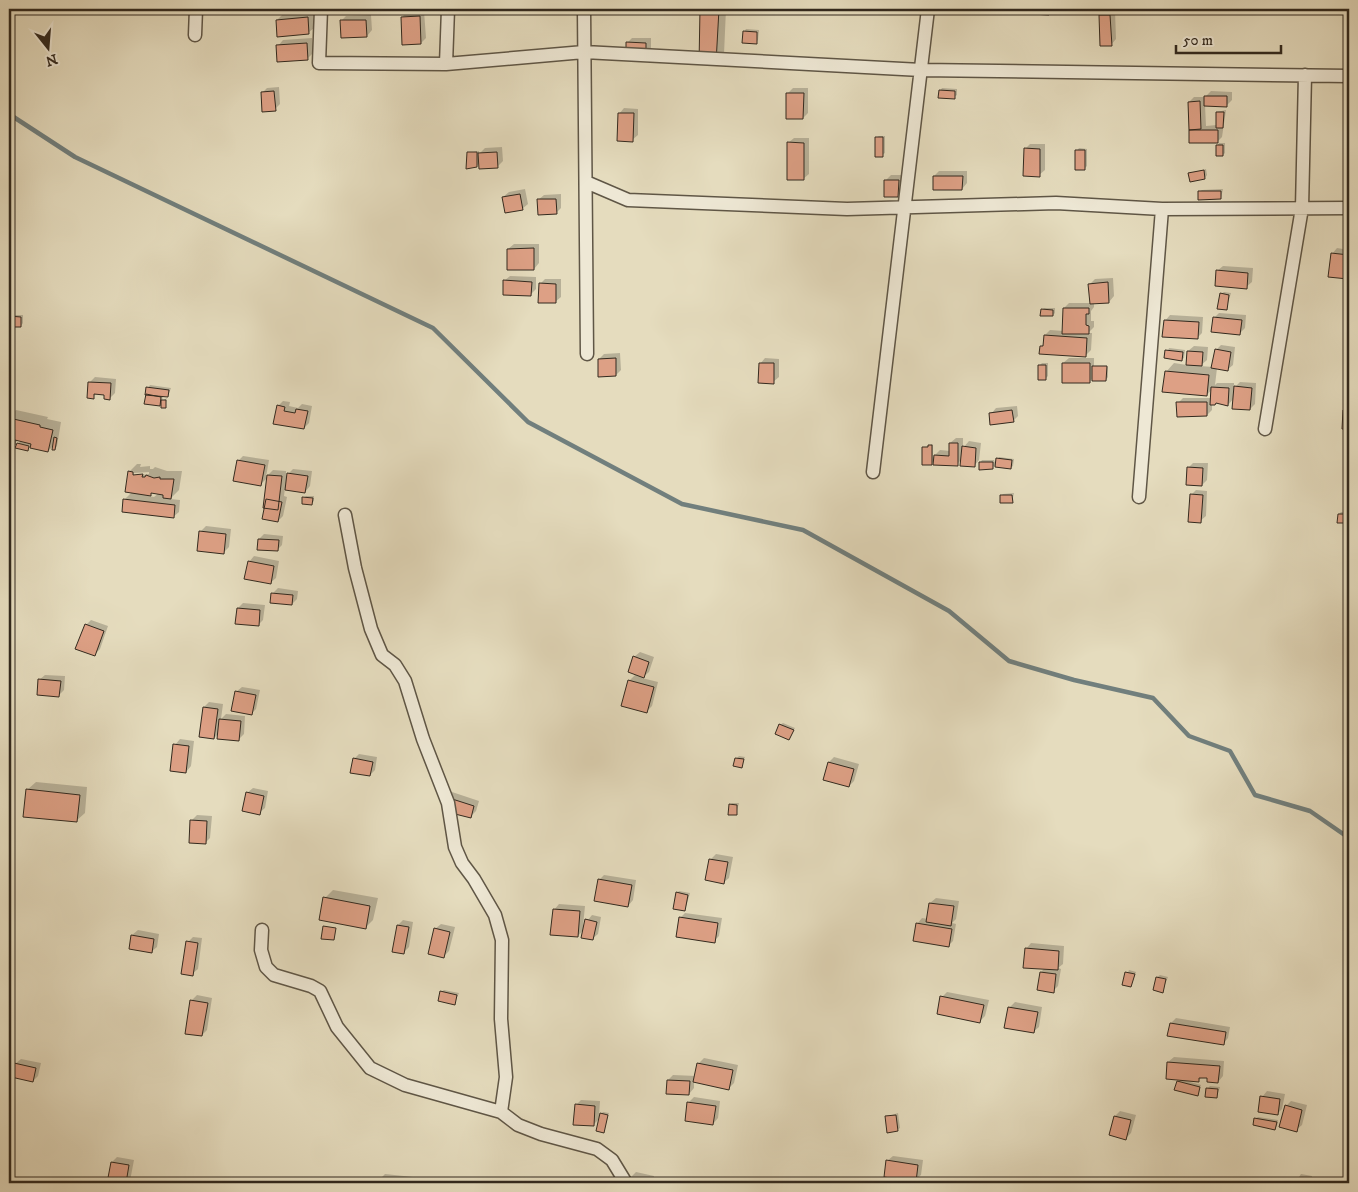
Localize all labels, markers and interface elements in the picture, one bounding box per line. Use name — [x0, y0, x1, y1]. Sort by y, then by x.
north arrow — [22, 22, 72, 72]
scale bar — [1176, 22, 1280, 54]
text: 50 m — [1183, 31, 1213, 50]
text: N — [43, 49, 60, 70]

